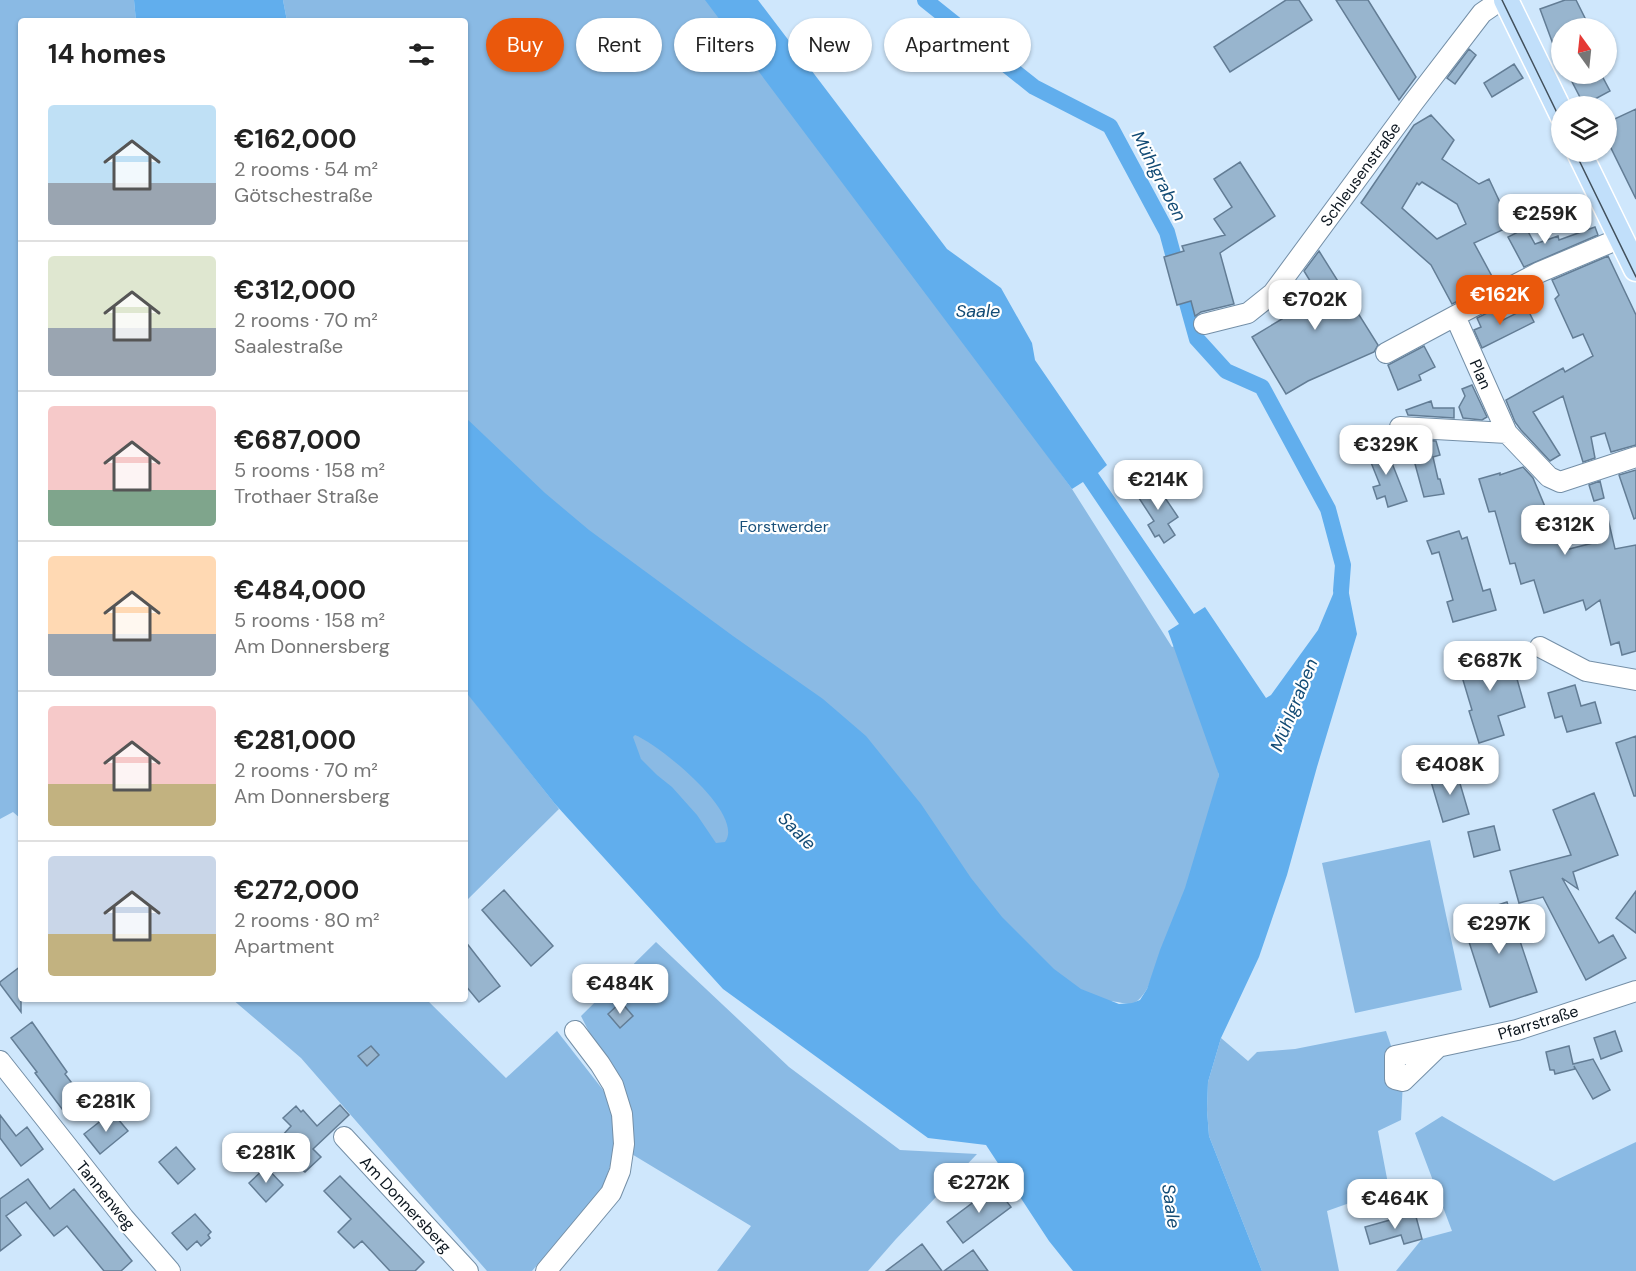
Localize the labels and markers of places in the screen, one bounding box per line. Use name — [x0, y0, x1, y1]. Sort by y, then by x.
pin: €259K — [1503, 194, 1587, 245]
pin: €162K — [1458, 275, 1542, 326]
pin: €702K — [1273, 280, 1357, 331]
pin: €329K — [1344, 425, 1428, 476]
pin: €214K — [1116, 460, 1200, 511]
pin: €312K — [1523, 505, 1607, 556]
pin: €687K — [1448, 641, 1532, 692]
pin: €408K — [1408, 745, 1492, 796]
pin: €297K — [1457, 904, 1541, 955]
pin: €484K — [578, 964, 662, 1015]
pin: €281K — [64, 1082, 148, 1133]
pin: €281K — [224, 1133, 308, 1184]
pin: €272K — [937, 1163, 1021, 1214]
pin: €464K — [1353, 1179, 1437, 1230]

